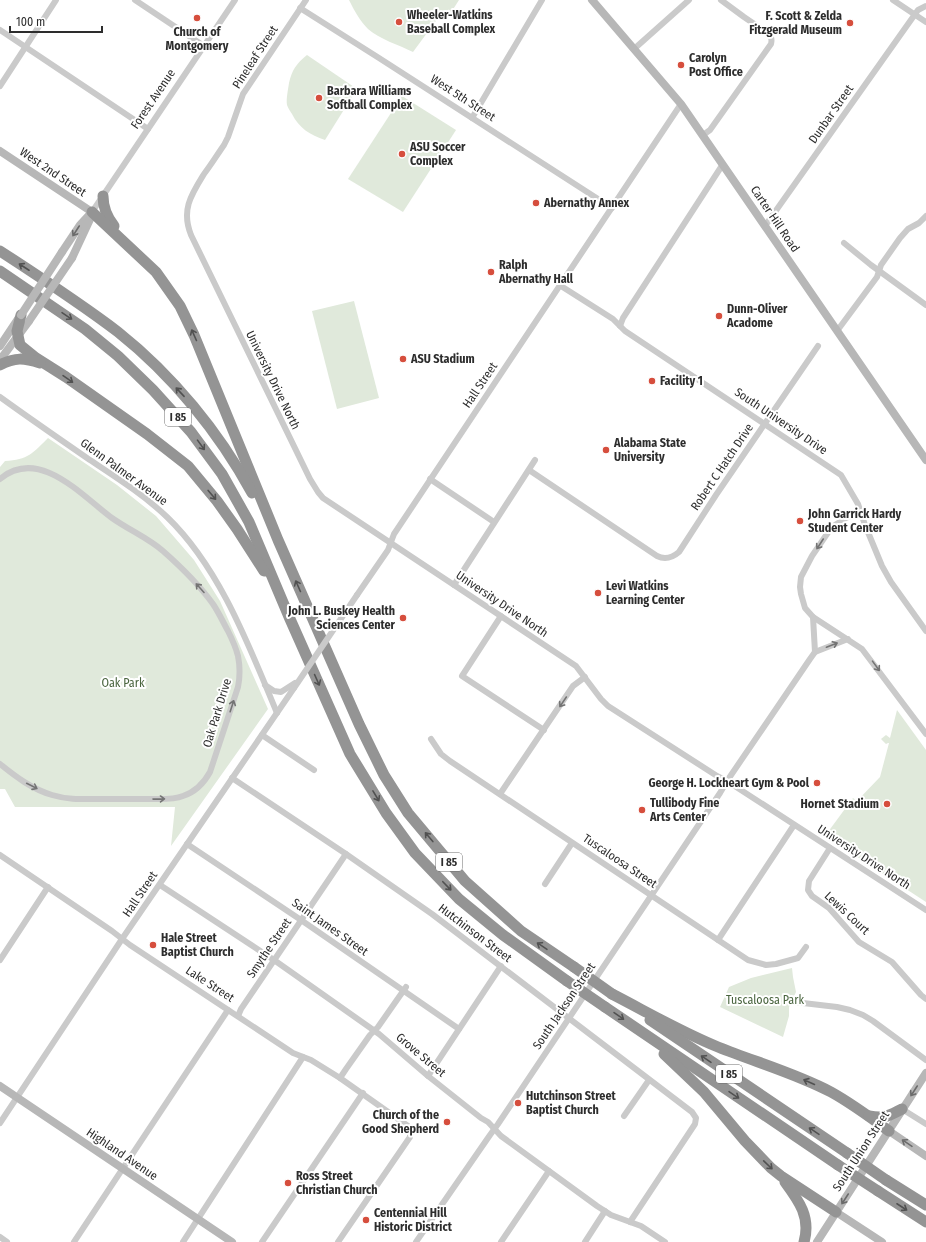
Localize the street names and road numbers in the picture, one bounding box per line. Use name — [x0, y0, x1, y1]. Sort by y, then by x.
street label: Pineleaf Street — [229, 23, 281, 91]
street label: Forest Avenue — [128, 66, 178, 131]
street label: West 5th Street — [428, 72, 498, 124]
street label: Dunbar Street — [806, 82, 856, 146]
street label: West 2nd Street — [17, 145, 89, 199]
street label: Carter Hill Road — [748, 183, 802, 255]
street label: University Drive North — [243, 328, 303, 432]
street label: Hall Street — [460, 360, 500, 410]
street label: South University Drive — [732, 385, 830, 457]
road number: I 85 — [165, 408, 191, 426]
street label: Robert C Hatch Drive — [688, 421, 756, 513]
street label: Glenn Palmer Avenue — [78, 436, 170, 508]
street label: University Drive North — [453, 568, 551, 640]
street label: Oak Park Drive — [200, 677, 234, 749]
street label: University Drive North — [815, 822, 913, 892]
street label: Tuscaloosa Street — [580, 831, 660, 891]
road number: I 85 — [436, 853, 462, 871]
street label: Hall Street — [120, 869, 160, 919]
street label: Lewis Court — [822, 889, 872, 937]
street label: Saint James Street — [289, 896, 371, 958]
street label: Hutchinson Street — [436, 901, 514, 965]
street label: Smythe Street — [244, 915, 294, 980]
street label: South Jackson Street — [530, 960, 598, 1052]
street label: Lake Street — [183, 963, 237, 1005]
street label: Grove Street — [393, 1030, 449, 1080]
road number: I 85 — [716, 1065, 742, 1083]
street label: South Union Street — [830, 1108, 892, 1194]
street label: Highland Avenue — [84, 1125, 160, 1183]

